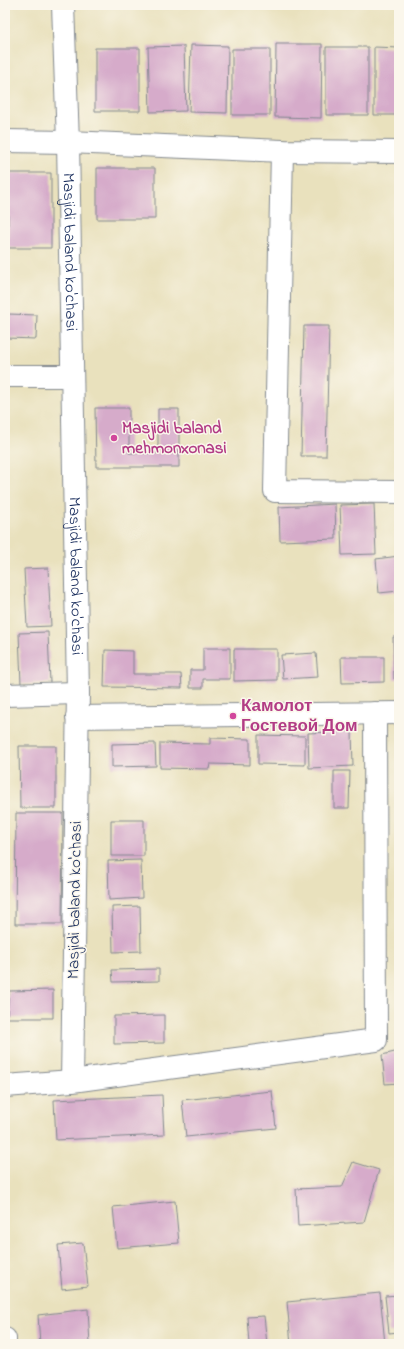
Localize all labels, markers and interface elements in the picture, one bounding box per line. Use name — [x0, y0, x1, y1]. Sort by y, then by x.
street label: Masjidi baland ko'chasi — [56, 172, 84, 331]
place label: Masjidi baland mehmonxonasi — [122, 416, 227, 461]
marker: Masjidi baland mehmonxonasi — [109, 433, 119, 443]
street label: Masjidi baland ko'chasi — [62, 496, 90, 655]
place label: Камолот Гостевой Дом — [241, 694, 358, 739]
marker: Камолот Гостевой Дом — [228, 711, 238, 721]
street label: Masjidi baland ko'chasi — [61, 821, 89, 979]

